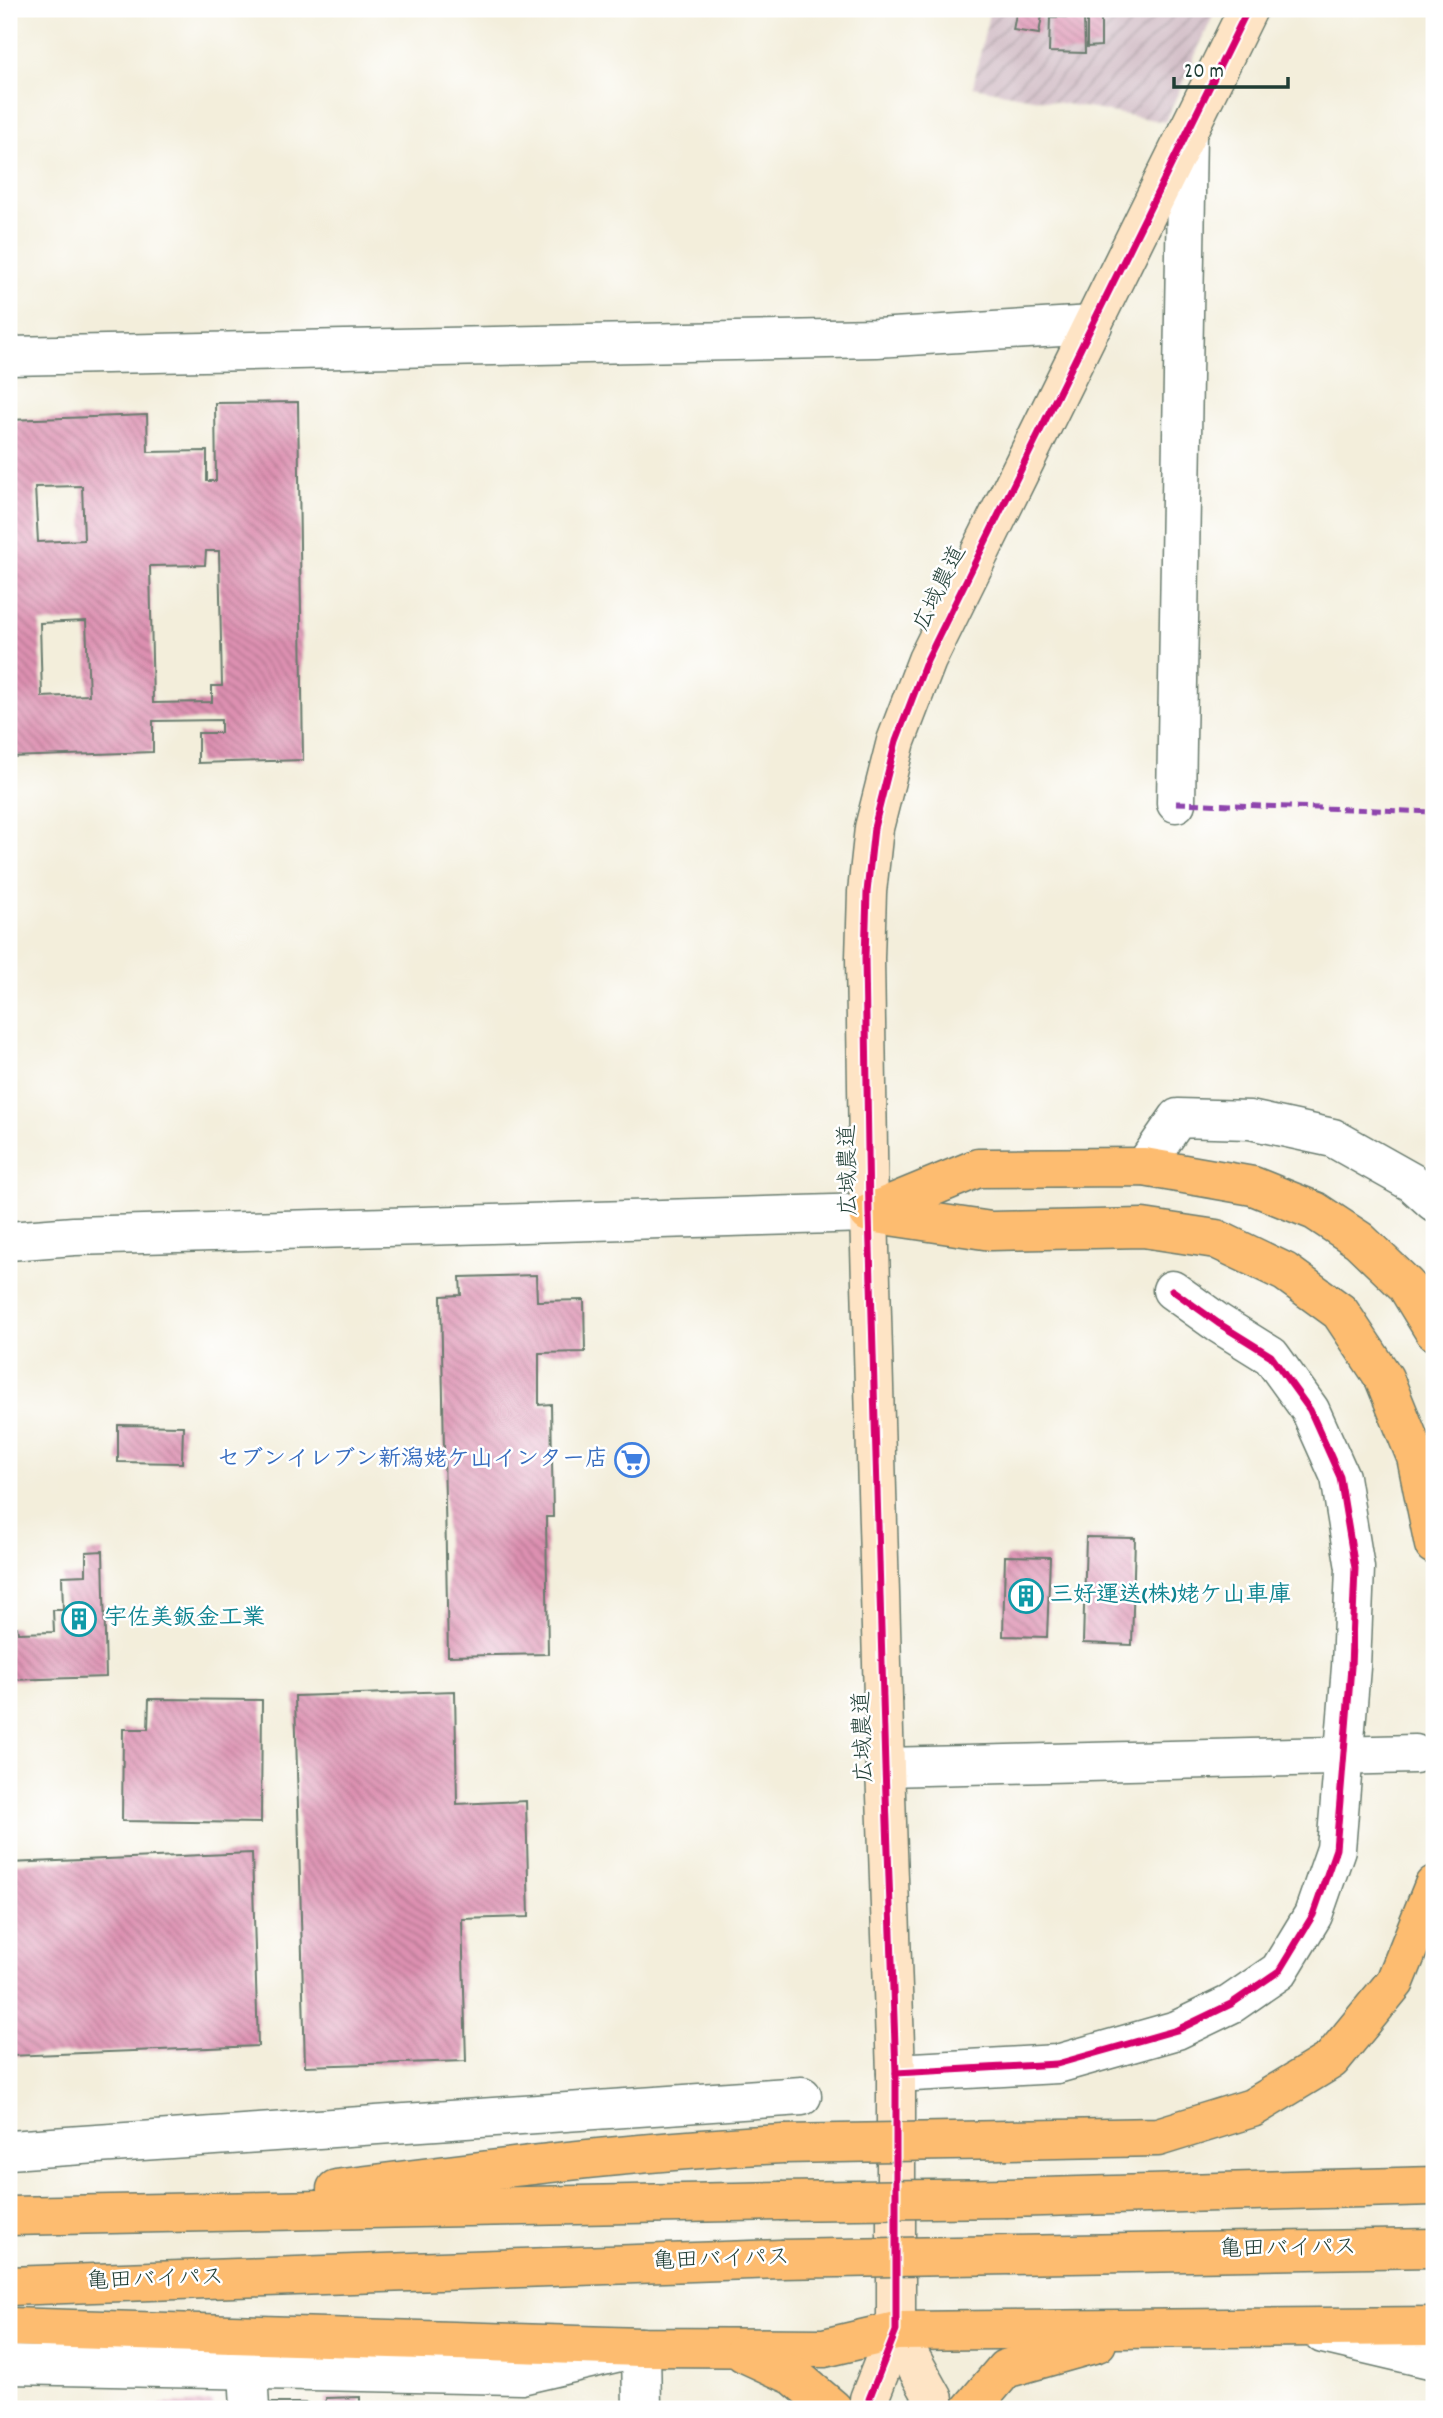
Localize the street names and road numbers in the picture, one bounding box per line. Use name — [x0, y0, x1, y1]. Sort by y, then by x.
street label: 広域農道 — [906, 540, 976, 638]
street label: 広域農道 — [833, 1124, 867, 1216]
street label: 広域農道 — [847, 1690, 883, 1784]
street label: 亀田バイパス — [1219, 2232, 1357, 2268]
street label: 亀田バイパス — [652, 2242, 790, 2280]
street label: 亀田バイパス — [86, 2262, 224, 2300]

